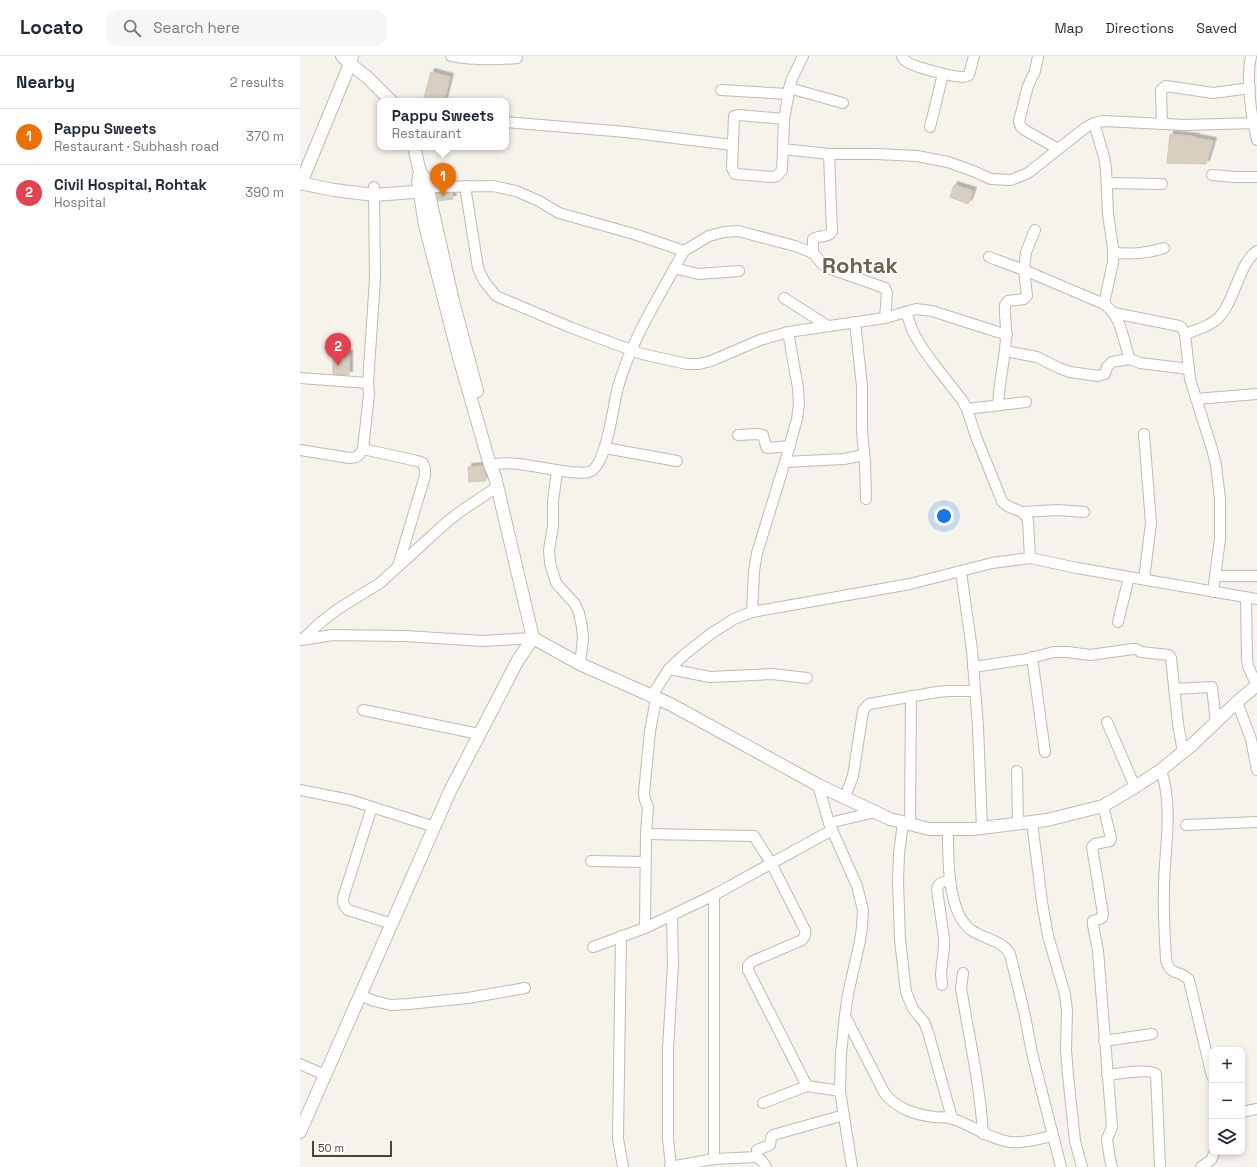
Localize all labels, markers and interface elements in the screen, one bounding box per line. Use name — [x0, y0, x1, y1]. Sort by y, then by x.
search box — [107, 10, 387, 46]
text: Locato — [20, 15, 83, 40]
icon: search — [121, 17, 143, 39]
text: Search here — [153, 18, 240, 37]
text: Map — [1054, 19, 1084, 37]
text: Directions — [1106, 19, 1174, 37]
text: Saved — [1196, 19, 1237, 37]
text: Nearby — [16, 71, 75, 93]
text: 2 results — [230, 74, 284, 91]
popup — [377, 98, 509, 150]
text: Pappu Sweets — [392, 106, 494, 125]
text: Pappu Sweets — [54, 119, 156, 138]
text: Restaurant — [392, 125, 462, 142]
text: 1 — [26, 128, 32, 145]
text: 370 m — [246, 128, 284, 145]
text: Restaurant · Subhash road — [54, 138, 219, 155]
pin: 1 — [430, 163, 456, 196]
text: Civil Hospital, Rohtak — [54, 175, 207, 194]
text: 2 — [25, 184, 33, 201]
text: 390 m — [245, 184, 284, 201]
text: Hospital — [54, 194, 106, 211]
district label: Rohtak — [822, 251, 898, 279]
pin: 2 — [325, 333, 351, 366]
your location — [934, 506, 954, 526]
map controls — [1209, 1047, 1245, 1155]
button: + — [1209, 1047, 1245, 1083]
button: − — [1209, 1083, 1245, 1119]
button: layers — [1209, 1119, 1245, 1155]
scale bar — [312, 1139, 392, 1158]
text: 50 m — [318, 1141, 344, 1155]

